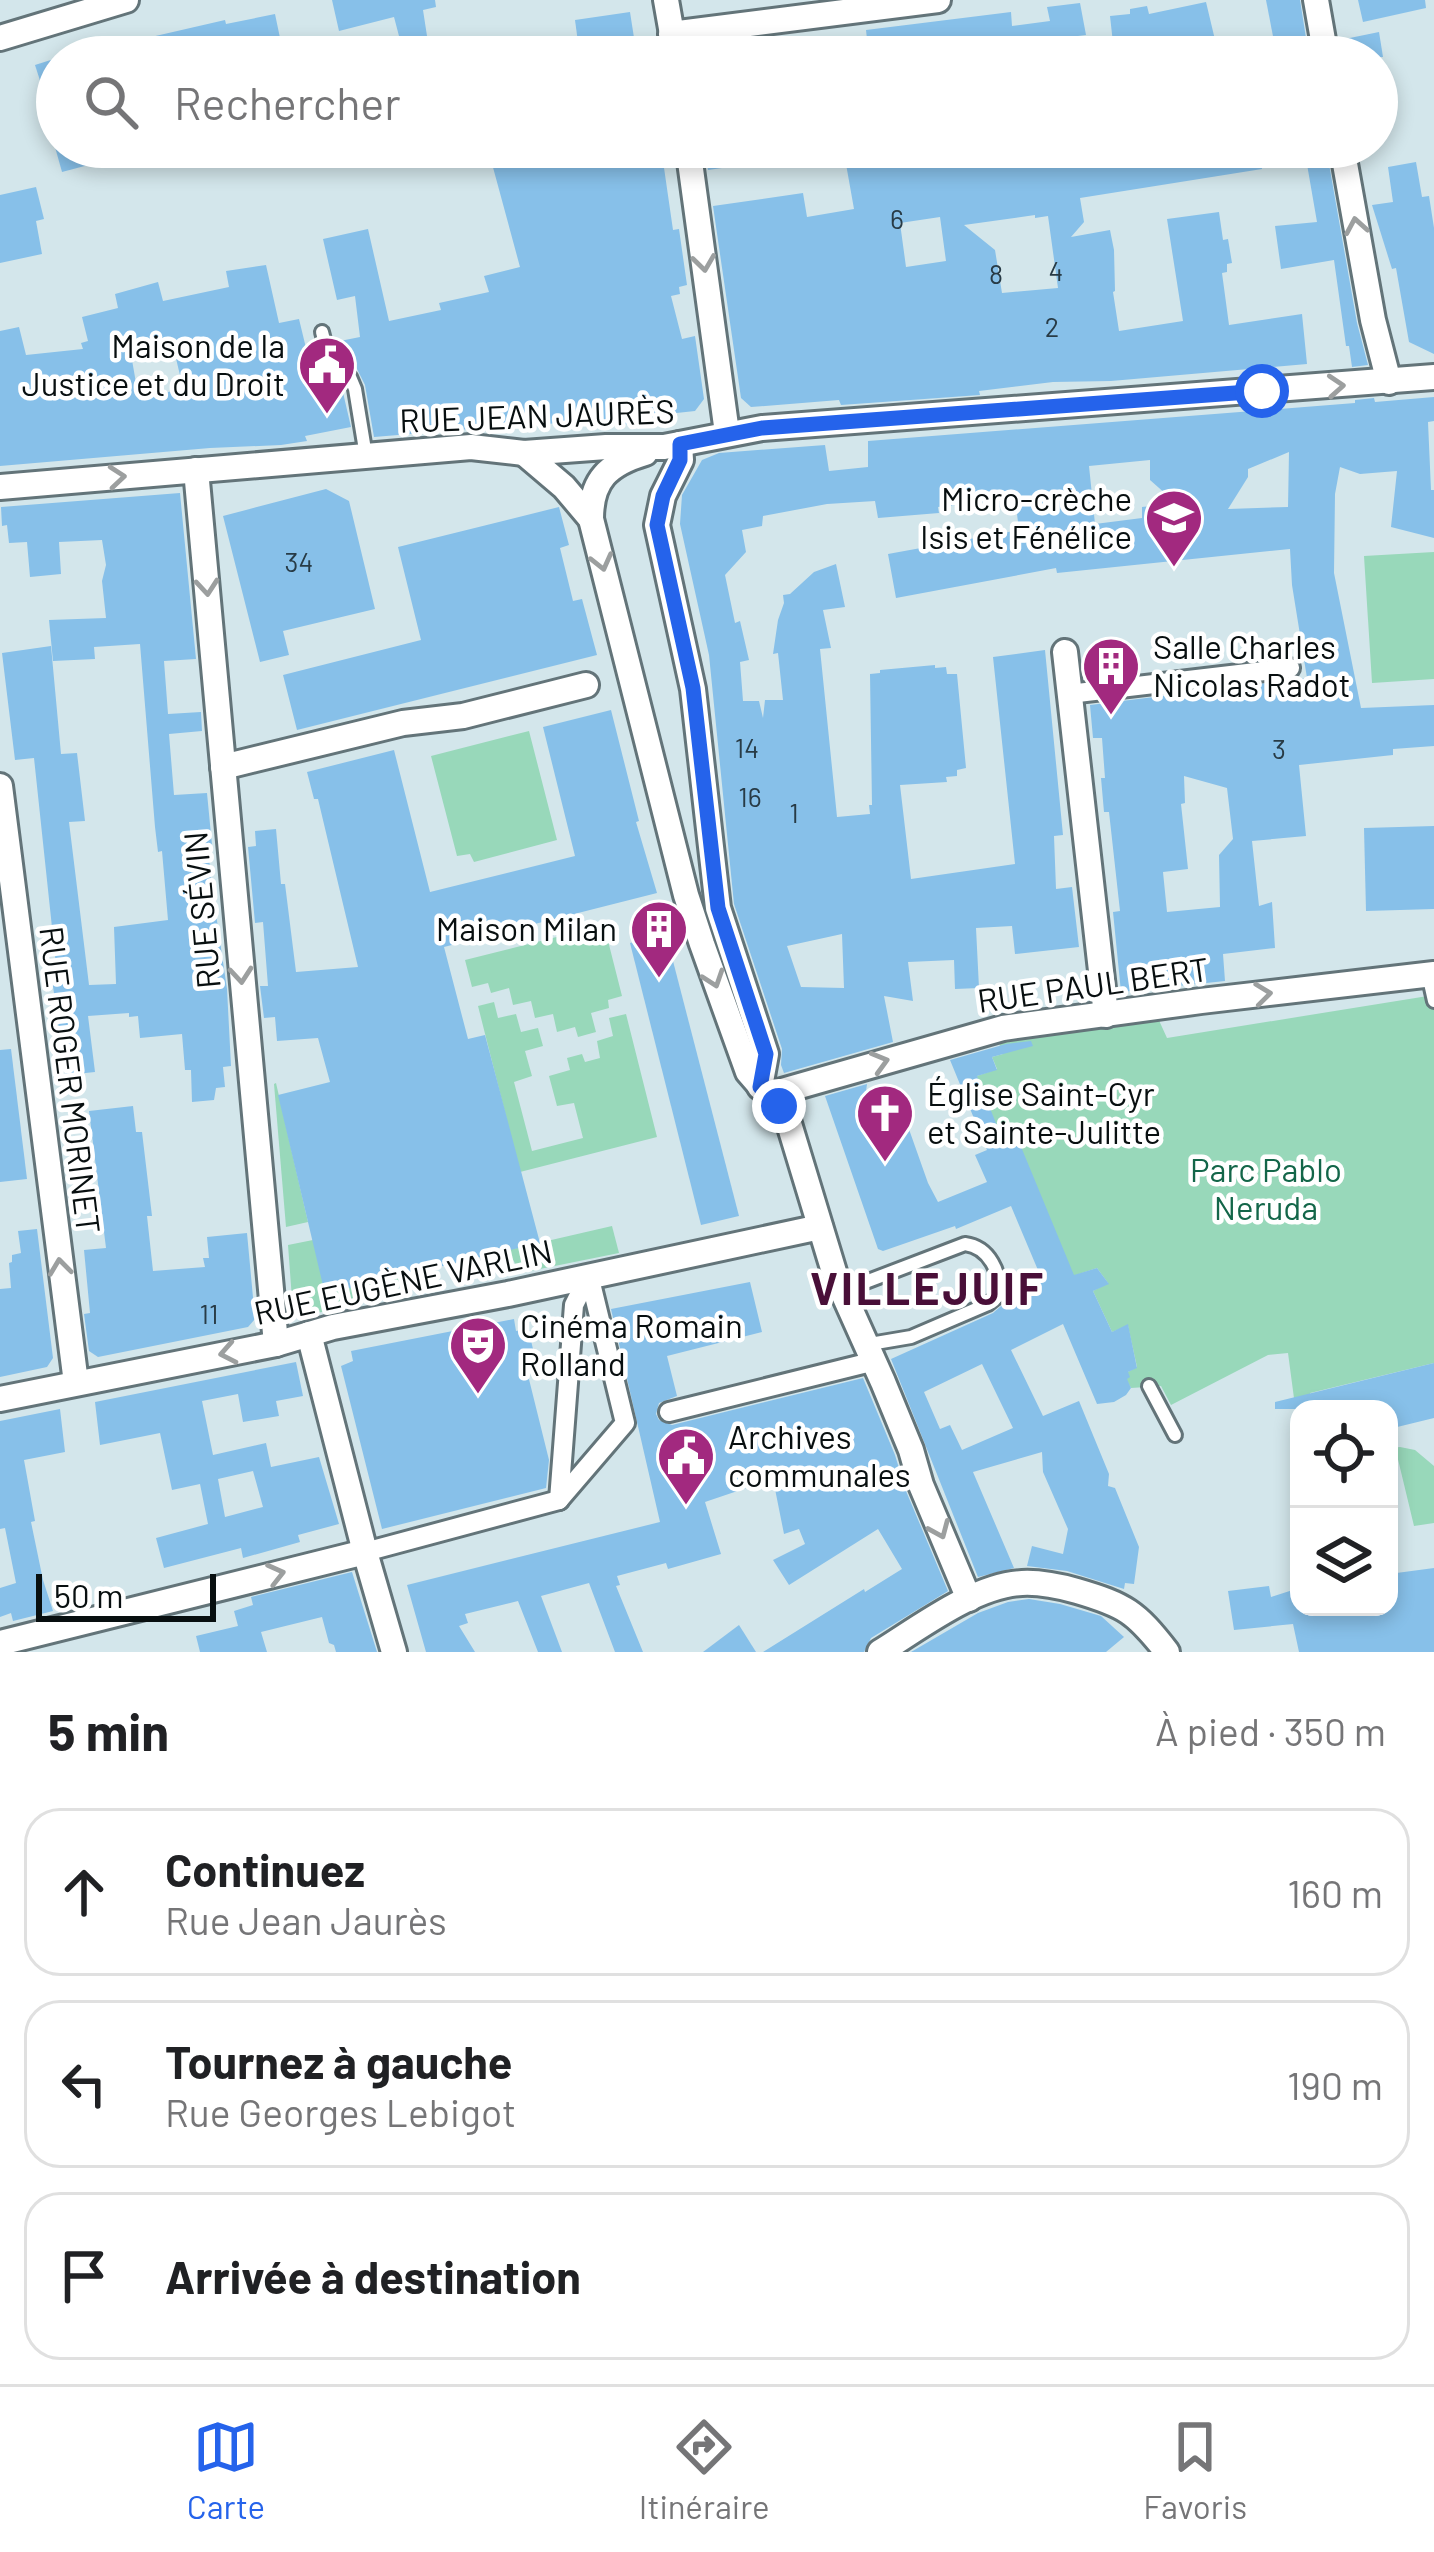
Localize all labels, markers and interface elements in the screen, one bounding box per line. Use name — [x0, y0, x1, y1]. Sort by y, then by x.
search box — [36, 36, 1398, 168]
icon: search — [78, 69, 144, 135]
text: Rechercher — [174, 75, 401, 129]
house number: 6 — [890, 202, 904, 234]
one-way arrow — [1345, 217, 1370, 237]
one-way arrow — [690, 253, 716, 273]
house number: 4 — [1049, 254, 1063, 286]
house number: 8 — [989, 257, 1003, 289]
house number: 2 — [1045, 310, 1059, 342]
place label: Maison de la Justice et du Droit — [22, 325, 285, 403]
public building icon: Maison de la Justice et du Droit — [296, 334, 358, 416]
route start — [1235, 364, 1289, 418]
one-way arrow — [1327, 373, 1345, 399]
street label: RUE JEAN JAURÈS — [399, 390, 675, 440]
one-way arrow — [107, 464, 126, 490]
place label: Micro-crèche Isis et Fénélice — [920, 478, 1132, 556]
school or university icon: Micro-crèche Isis et Fénélice — [1143, 487, 1205, 569]
house number: 34 — [285, 545, 313, 577]
one-way arrow — [588, 551, 613, 571]
one-way arrow — [194, 578, 219, 597]
place label: Salle Charles Nicolas Radot — [1153, 626, 1351, 704]
building icon: Salle Charles Nicolas Radot — [1080, 635, 1142, 717]
house number: 14 — [735, 731, 759, 763]
house number: 3 — [1272, 732, 1286, 764]
house number: 16 — [738, 780, 762, 812]
house number: 1 — [789, 796, 799, 828]
street label: RUE SÉVIN — [174, 830, 228, 990]
building icon: Maison Milan — [628, 898, 690, 980]
place label: Maison Milan — [436, 908, 617, 948]
street label: RUE ROGER MORINET — [32, 924, 110, 1236]
street label: RUE PAUL BERT — [975, 948, 1211, 1020]
one-way arrow — [228, 966, 253, 985]
one-way arrow — [700, 967, 724, 988]
one-way arrow — [1254, 981, 1273, 1007]
one-way arrow — [869, 1051, 890, 1076]
place label: Église Saint-Cyr et Sainte-Julitte — [927, 1073, 1161, 1151]
route end — [752, 1079, 806, 1133]
church icon: Église Saint-Cyr et Sainte-Julitte — [854, 1082, 916, 1164]
park label: Parc Pablo Neruda — [1190, 1149, 1342, 1227]
street label: RUE EUGÈNE VARLIN — [250, 1230, 556, 1332]
one-way arrow — [48, 1257, 74, 1277]
district label: VILLEJUIF — [810, 1260, 1046, 1314]
house number: 11 — [200, 1297, 218, 1329]
place label: Cinéma Romain Rolland — [520, 1305, 743, 1383]
theatre icon: Cinéma Romain Rolland — [447, 1314, 509, 1396]
one-way arrow — [219, 1339, 239, 1365]
map controls — [1290, 1400, 1398, 1616]
button: locate — [1290, 1400, 1398, 1508]
place label: Archives communales — [728, 1416, 911, 1494]
public building icon: Archives communales — [655, 1425, 717, 1507]
button: layers — [1290, 1508, 1398, 1616]
one-way arrow — [926, 1518, 950, 1540]
one-way arrow — [266, 1563, 286, 1588]
scale bar — [36, 1568, 216, 1621]
text: 50 m — [54, 1575, 124, 1615]
text: 5 min — [48, 1700, 169, 1761]
text: À pied · 350 m — [1155, 1707, 1386, 1754]
text: Continuez — [165, 1842, 365, 1896]
icon: ahead — [51, 1859, 117, 1925]
text: 160 m — [1287, 1869, 1383, 1916]
text: Rue Jean Jaurès — [165, 1896, 447, 1943]
text: Tournez à gauche — [165, 2034, 512, 2088]
icon: left — [51, 2051, 117, 2117]
text: 190 m — [1287, 2061, 1383, 2108]
text: Rue Georges Lebigot — [165, 2088, 516, 2135]
icon: arrive — [51, 2243, 117, 2309]
text: Arrivée à destination — [165, 2249, 581, 2303]
tab: Carte — [187, 2414, 265, 2526]
tab: Itinéraire — [639, 2414, 770, 2526]
tab: Favoris — [1143, 2414, 1247, 2526]

